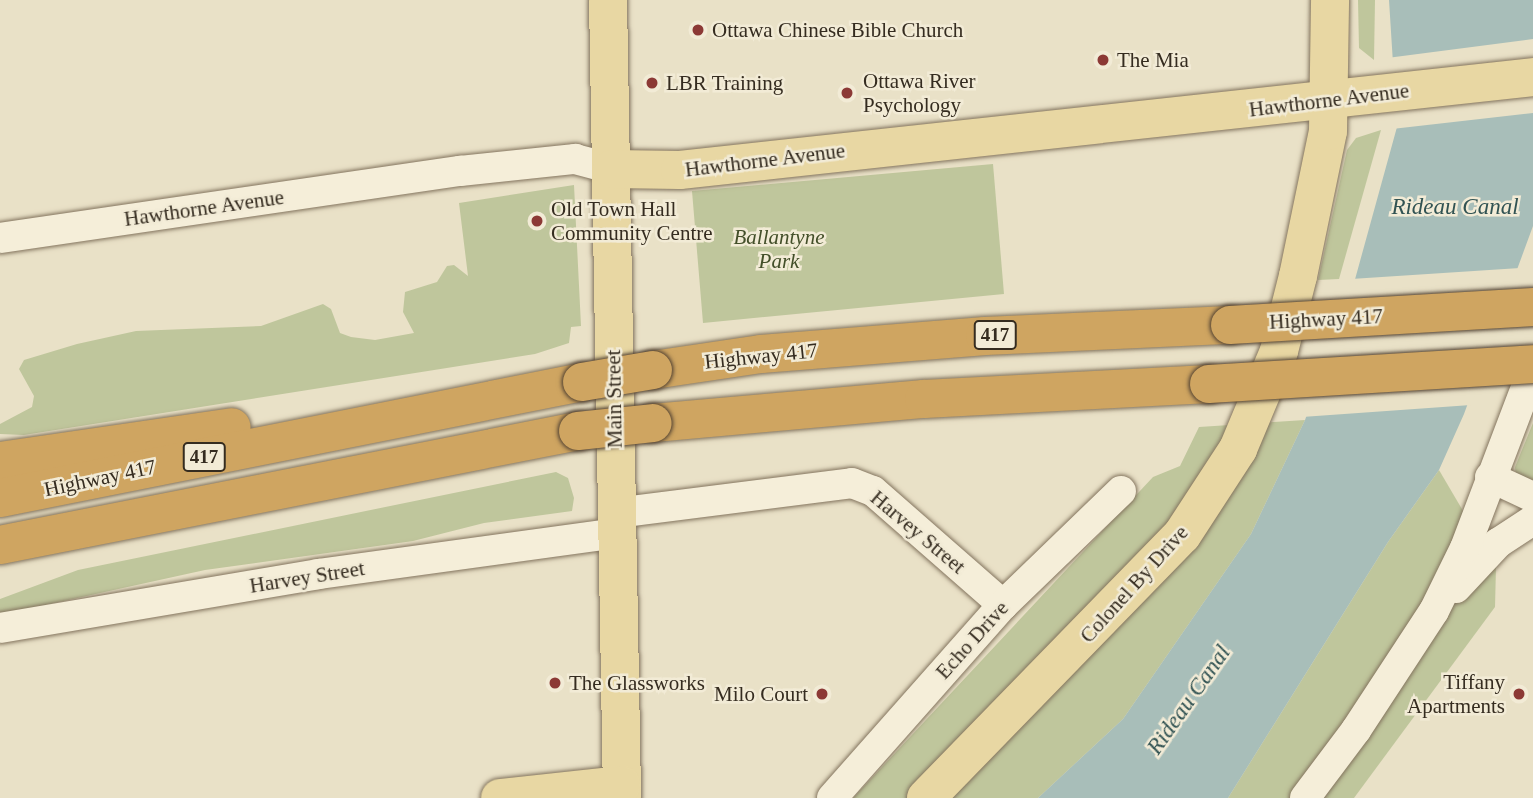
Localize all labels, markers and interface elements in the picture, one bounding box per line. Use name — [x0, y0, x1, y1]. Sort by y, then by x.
place label: Ottawa Chinese Bible Church — [712, 17, 963, 43]
marker: Ottawa Chinese Bible Church — [690, 22, 706, 38]
place label: The Mia — [1117, 47, 1189, 73]
marker: The Mia — [1095, 52, 1111, 68]
place label: Ottawa River Psychology — [863, 68, 976, 118]
place label: LBR Training — [666, 70, 784, 96]
marker: LBR Training — [644, 75, 660, 91]
street label: Hawthorne Avenue — [1247, 78, 1411, 122]
marker: Ottawa River Psychology — [837, 83, 857, 103]
street label: Hawthorne Avenue — [683, 138, 847, 182]
street label: Hawthorne Avenue — [122, 184, 286, 232]
water label: Rideau Canal — [1391, 193, 1519, 221]
place label: Old Town Hall Community Centre — [551, 196, 713, 246]
marker: Old Town Hall Community Centre — [529, 213, 545, 229]
park label: Ballantyne Park — [734, 224, 824, 274]
street label: Highway 417 — [1269, 303, 1383, 335]
road number: 417 — [972, 320, 1018, 350]
street label: Highway 417 — [703, 338, 819, 374]
street label: Main Street — [601, 350, 627, 448]
road number: 417 — [181, 442, 227, 472]
street label: Highway 417 — [42, 454, 158, 502]
street label: Harvey Street — [865, 485, 971, 579]
street label: Colonel By Drive — [1075, 520, 1193, 648]
street label: Harvey Street — [248, 555, 366, 599]
street label: Echo Drive — [930, 596, 1014, 684]
water label: Rideau Canal — [1141, 640, 1237, 760]
place label: Tiffany Apartments — [1407, 669, 1505, 719]
place label: The Glassworks — [569, 670, 705, 696]
marker: The Glassworks — [547, 675, 563, 691]
place label: Milo Court — [714, 681, 808, 707]
marker: Milo Court — [814, 686, 830, 702]
marker: Tiffany Apartments — [1511, 686, 1527, 702]

